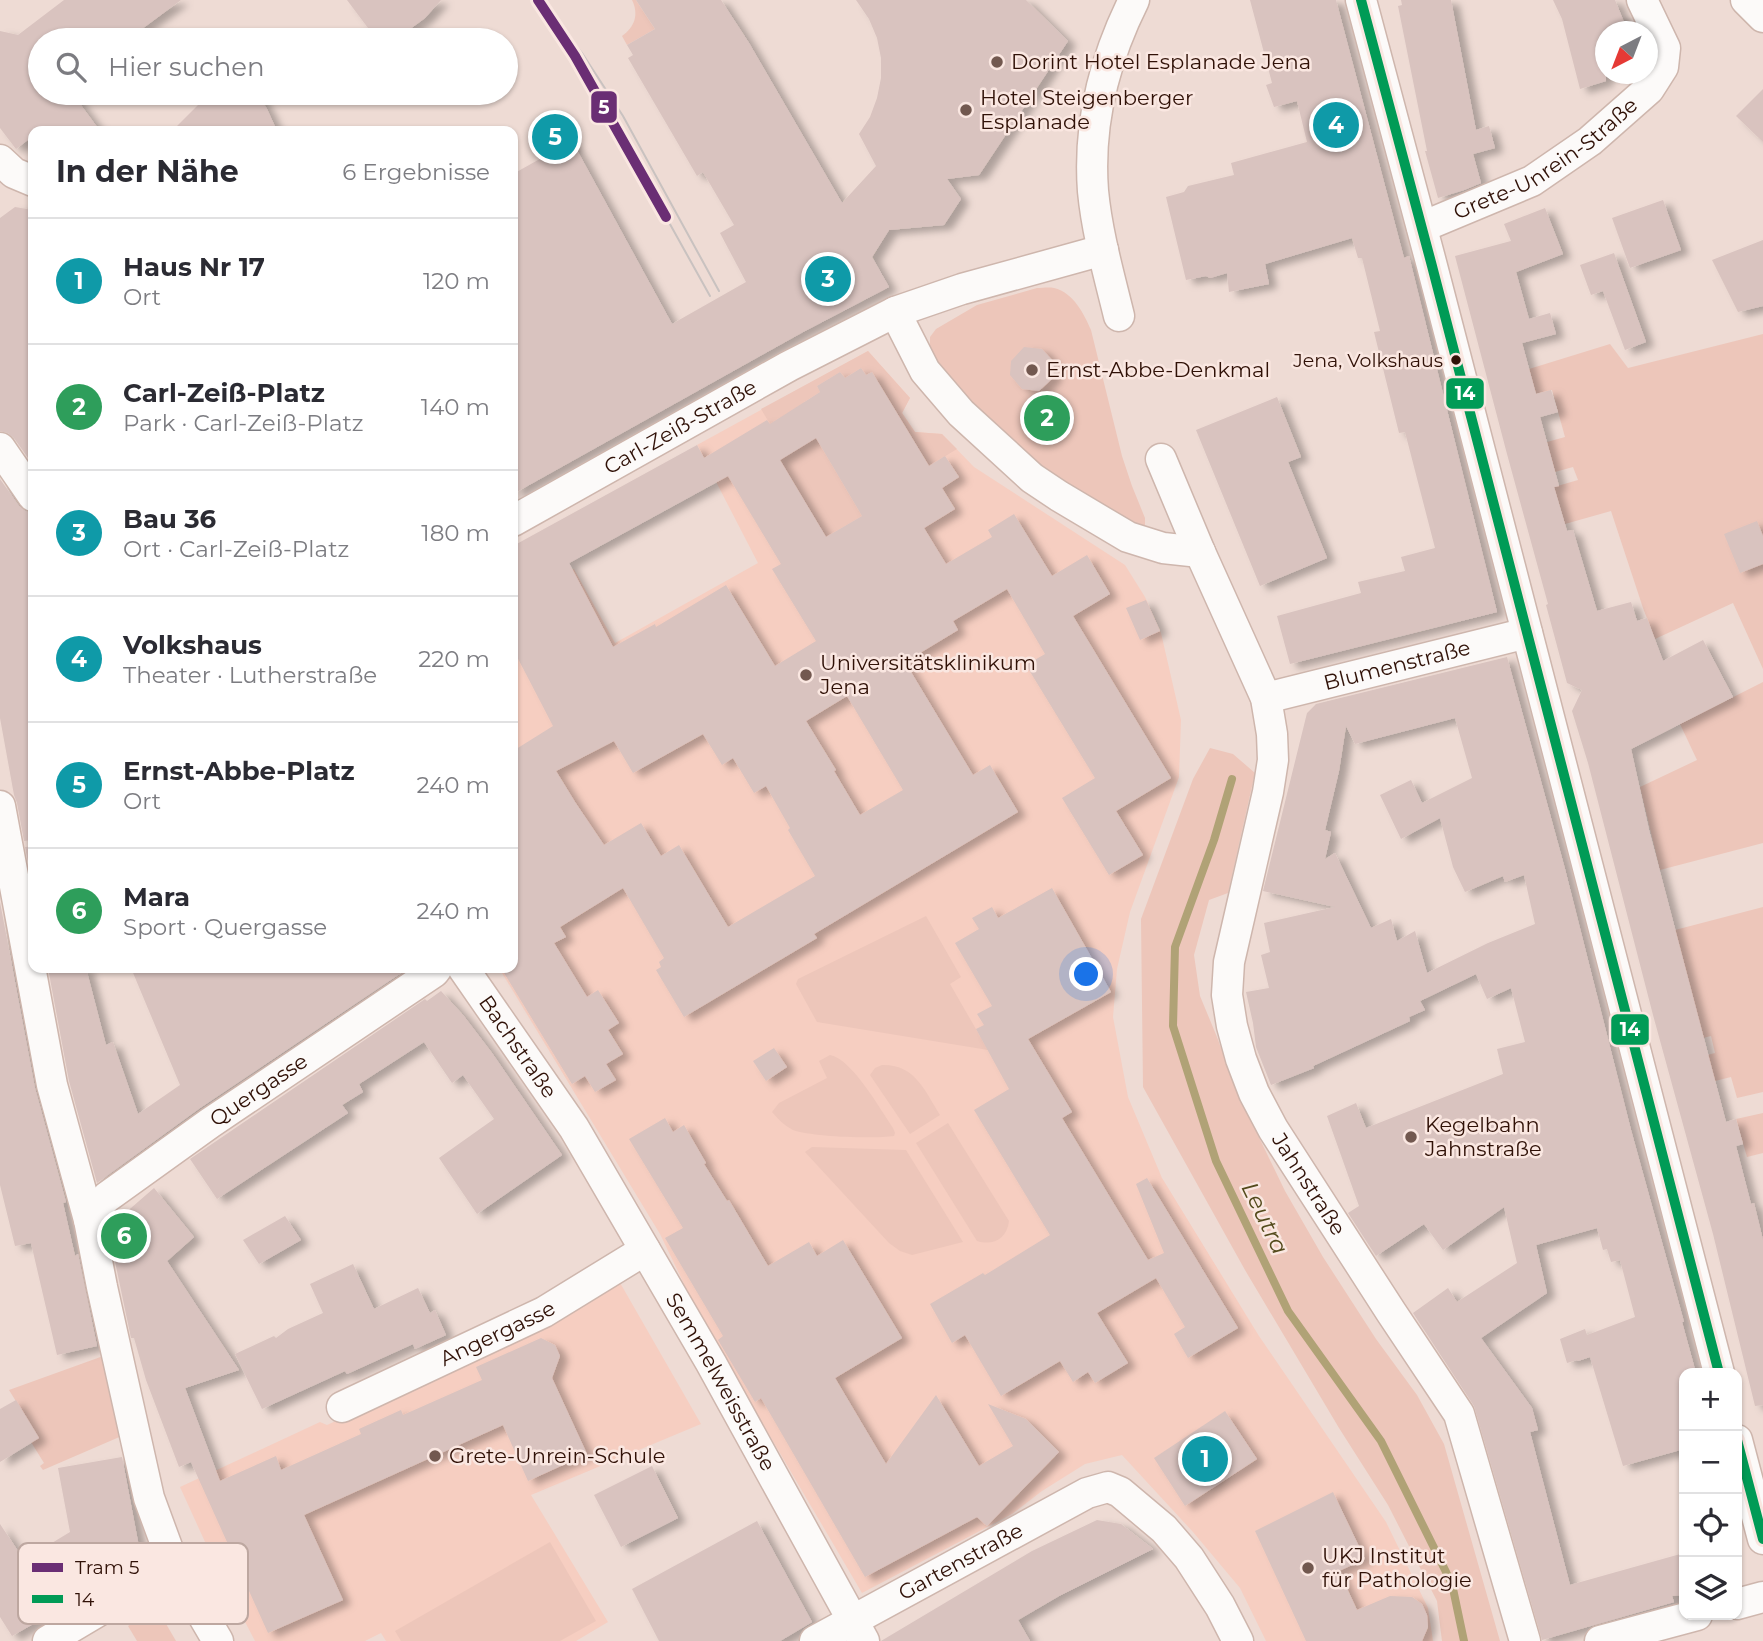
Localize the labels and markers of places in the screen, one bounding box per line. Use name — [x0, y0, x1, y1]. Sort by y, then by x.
place label: Dorint Hotel Esplanade Jena — [1011, 49, 1311, 74]
marker: Dorint Hotel Esplanade Jena — [989, 54, 1005, 70]
place label: Hotel Steigenberger Esplanade — [980, 85, 1193, 134]
pin: 4 — [1313, 99, 1359, 151]
marker: Hotel Steigenberger Esplanade — [958, 102, 974, 118]
pin: 5 — [532, 111, 578, 163]
pin: 3 — [805, 253, 851, 305]
place label: Jena, Volkshaus — [1292, 349, 1443, 372]
marker: Jena, Volkshaus — [1449, 353, 1463, 367]
place label: Ernst-Abbe-Denkmal — [1046, 357, 1270, 382]
marker: Ernst-Abbe-Denkmal — [1024, 362, 1040, 378]
pin: 2 — [1024, 392, 1070, 444]
place label: Universitätsklinikum Jena — [819, 650, 1036, 699]
marker: Universitätsklinikum Jena — [798, 667, 814, 683]
place label: Kegelbahn Jahnstraße — [1424, 1112, 1542, 1161]
marker: Kegelbahn Jahnstraße — [1403, 1129, 1419, 1145]
pin: 6 — [101, 1210, 147, 1262]
pin: 1 — [1182, 1433, 1228, 1485]
place label: Grete-Unrein-Schule — [449, 1443, 666, 1468]
marker: Grete-Unrein-Schule — [427, 1448, 443, 1464]
place label: UKJ Institut für Pathologie — [1322, 1543, 1472, 1592]
marker: UKJ Institut für Pathologie — [1300, 1560, 1316, 1576]

